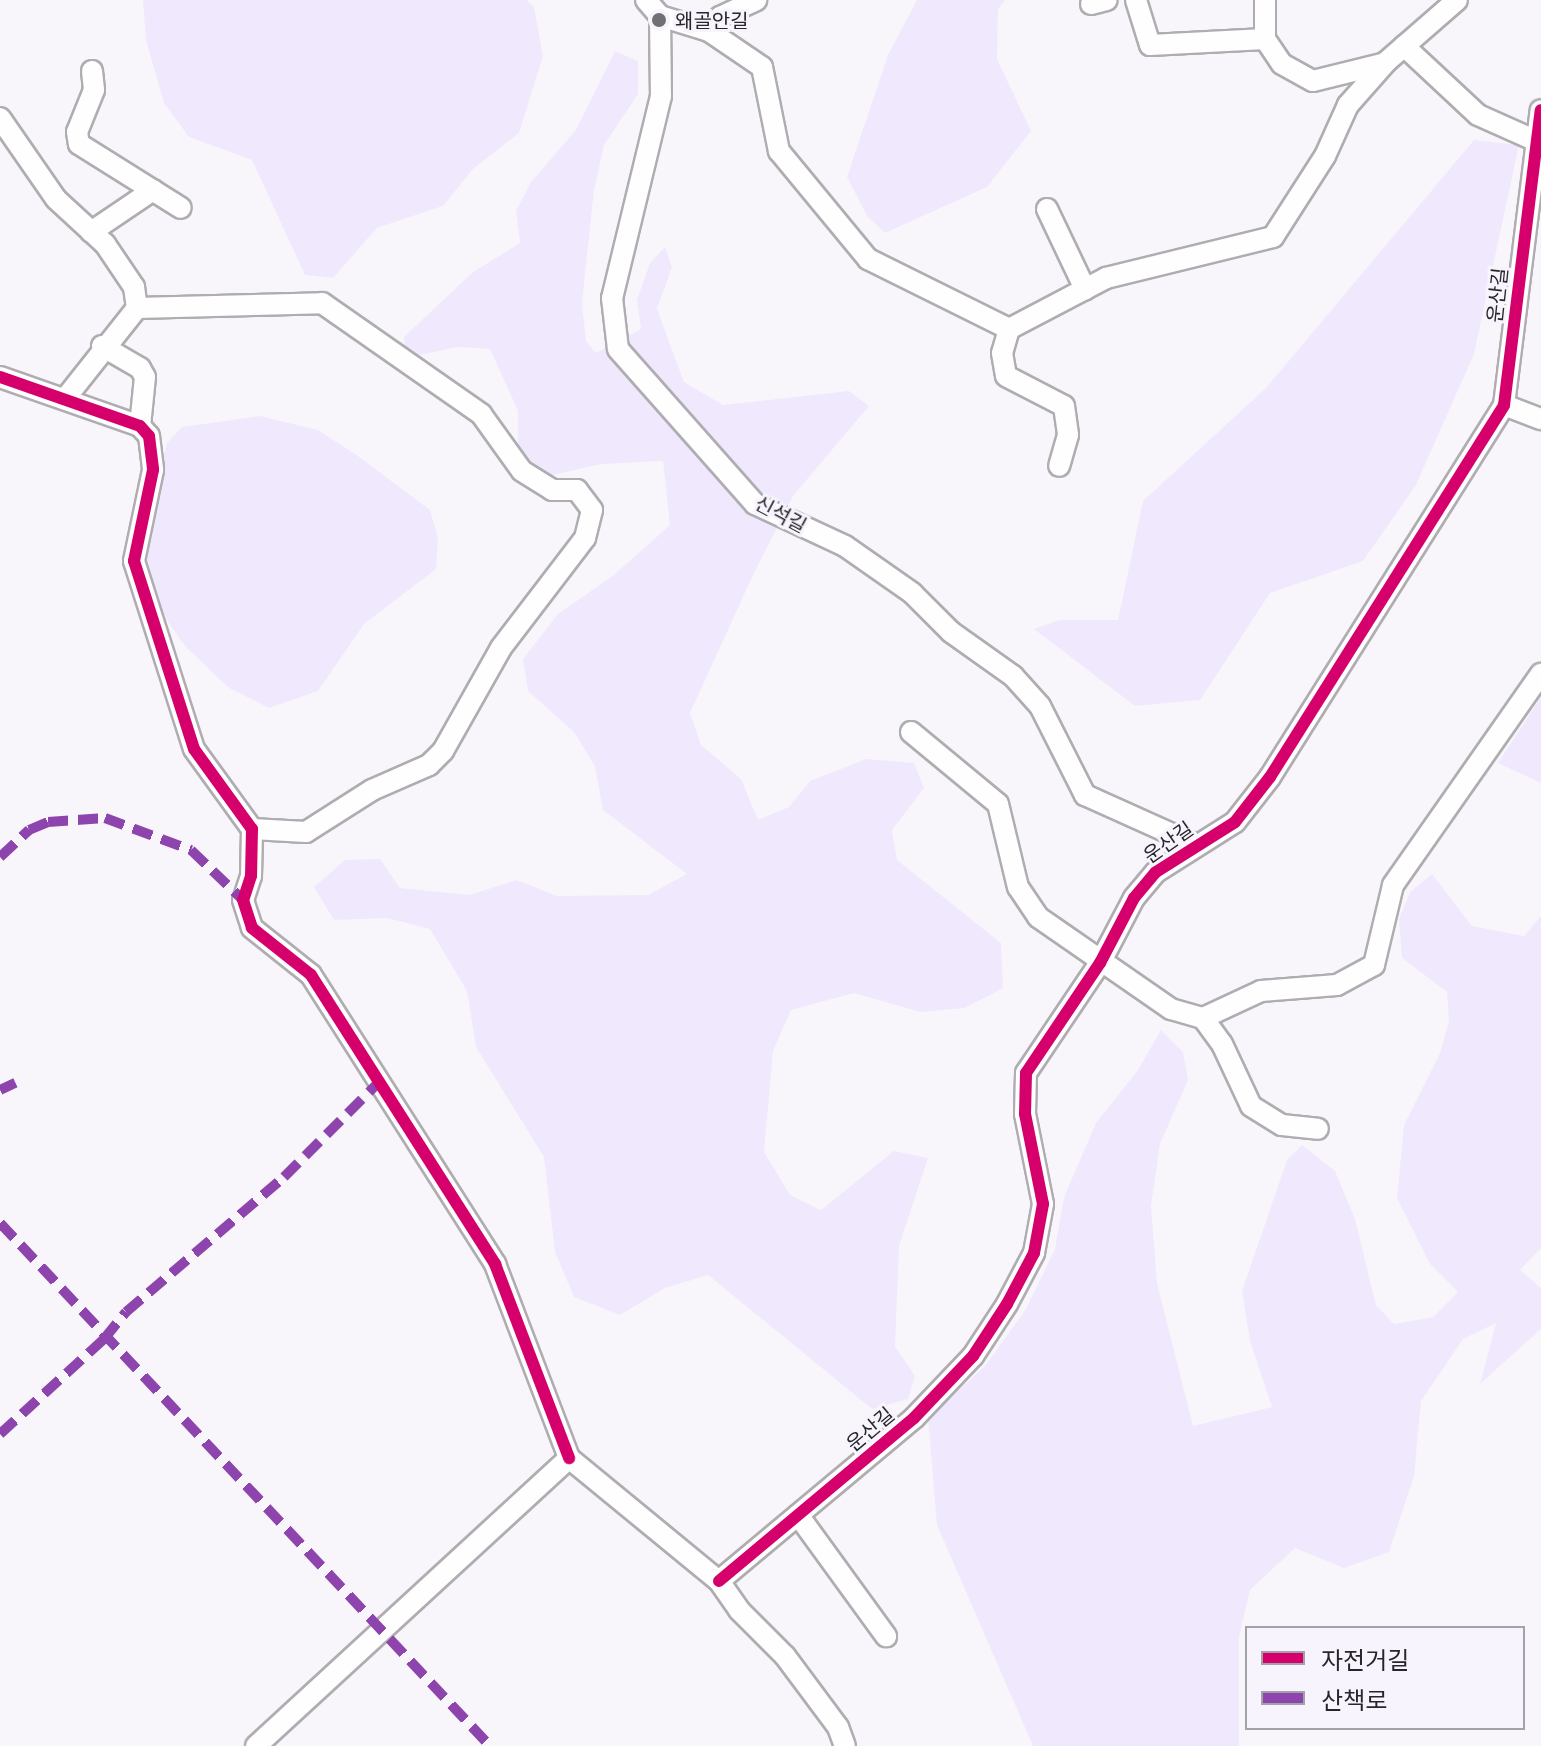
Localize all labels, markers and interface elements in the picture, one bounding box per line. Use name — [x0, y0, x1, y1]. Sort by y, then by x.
place label: 왜골안길 — [675, 8, 749, 32]
marker: 왜골안길 — [650, 11, 668, 29]
street label: 운산길 — [1482, 266, 1512, 324]
street label: 신석길 — [751, 490, 811, 538]
street label: 운산길 — [1139, 816, 1197, 868]
street label: 운산길 — [841, 1402, 899, 1456]
legend — [1245, 1626, 1525, 1730]
text: 자전거길 — [1321, 1645, 1409, 1674]
text: 산책로 — [1321, 1685, 1387, 1714]

